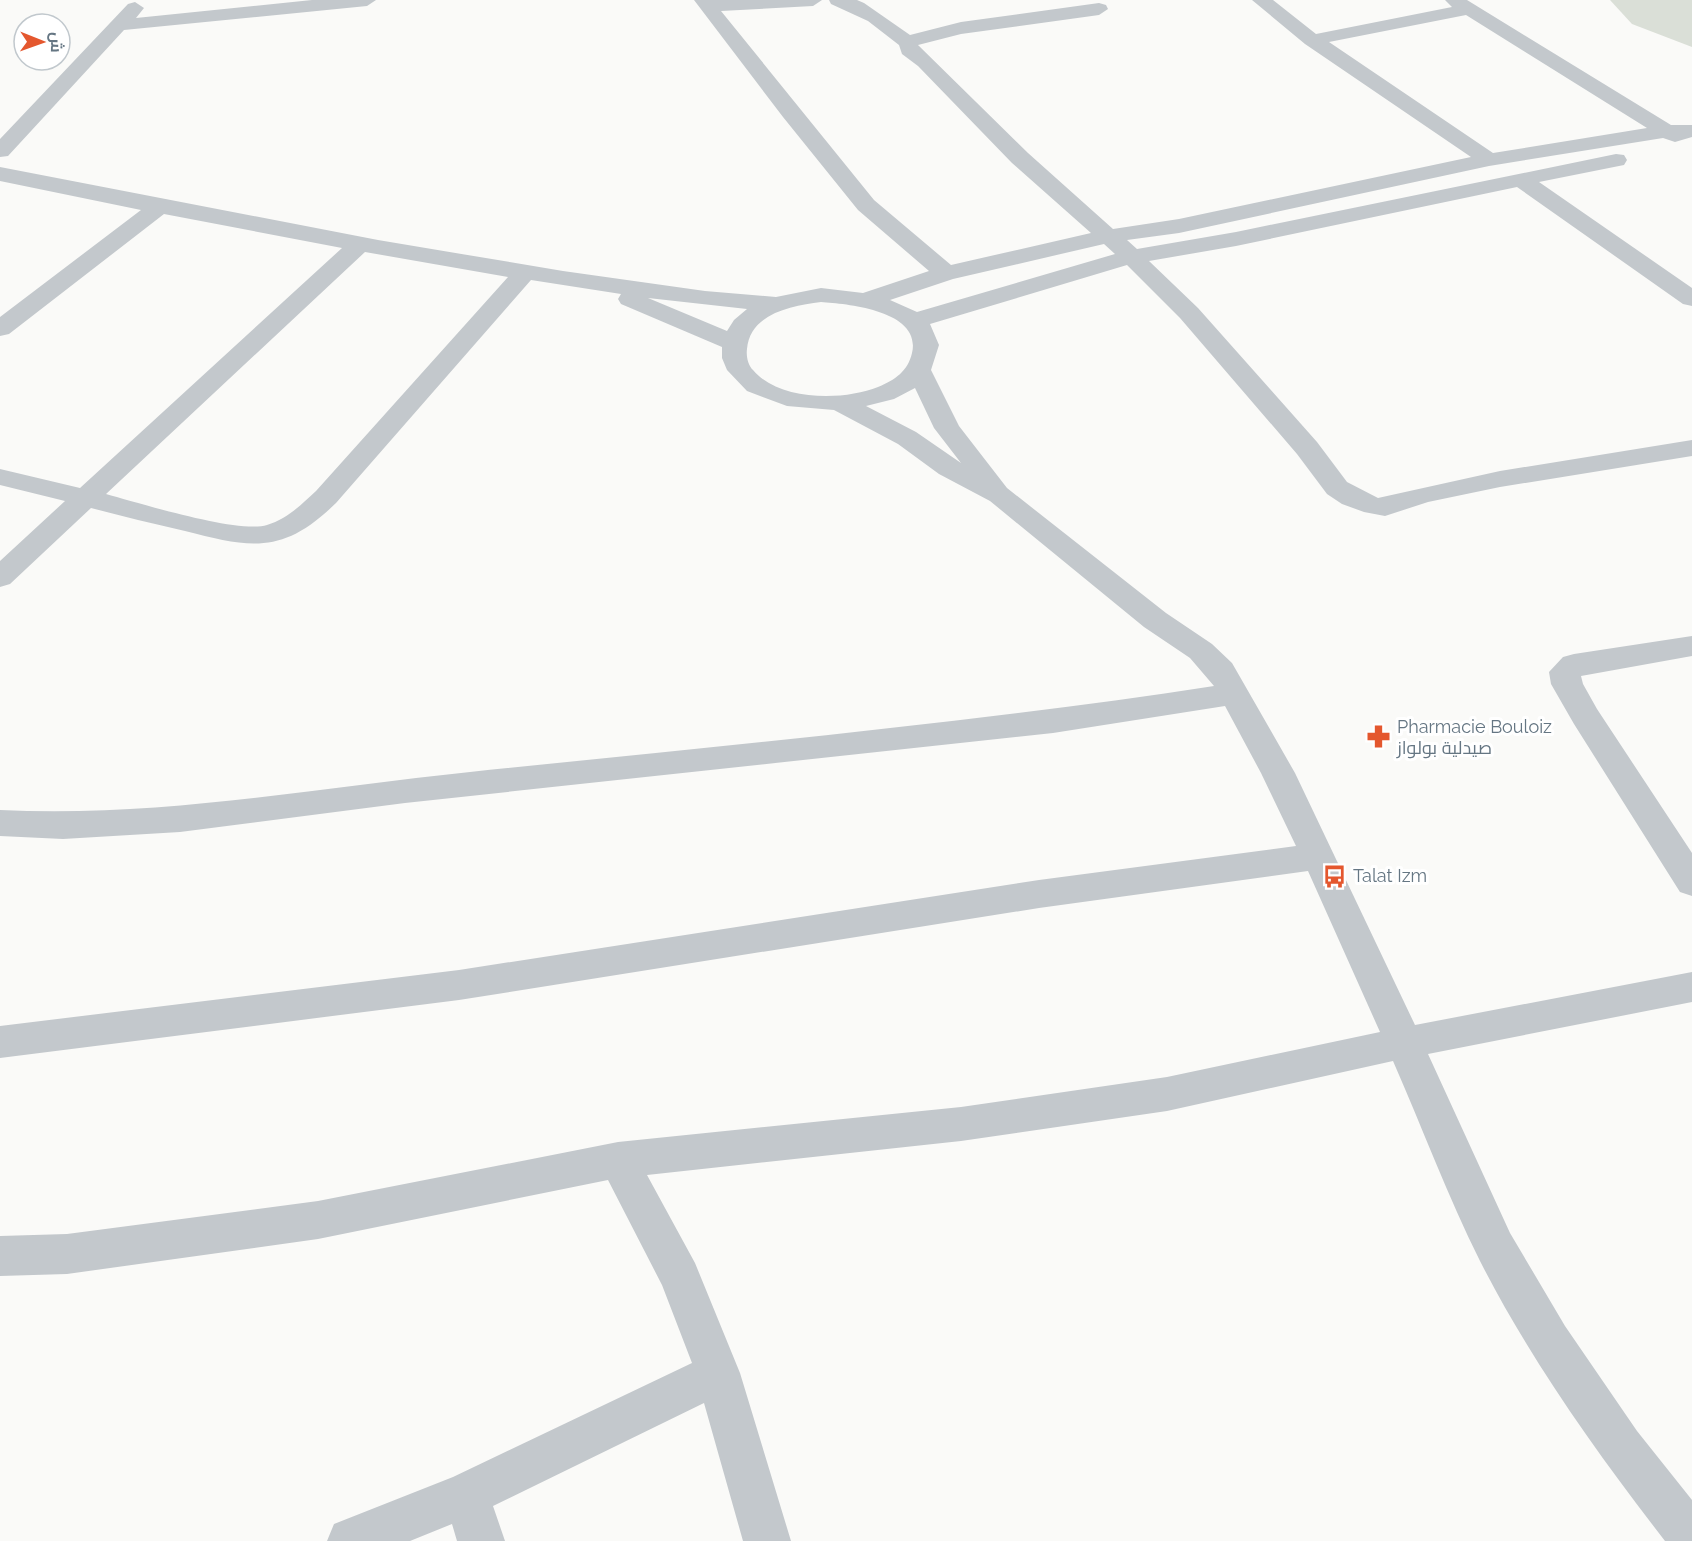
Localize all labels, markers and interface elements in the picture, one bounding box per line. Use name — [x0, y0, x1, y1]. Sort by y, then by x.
north arrow — [12, 12, 72, 72]
text: ش — [47, 32, 66, 53]
place label: Pharmacie Bouloiz صيدلية بولواز — [1396, 716, 1552, 759]
pharmacy icon: Pharmacie Bouloiz صيدلية بولواز — [1366, 724, 1392, 750]
bus stop icon: Talat Izm — [1322, 863, 1348, 889]
place label: Talat Izm — [1353, 865, 1427, 886]

